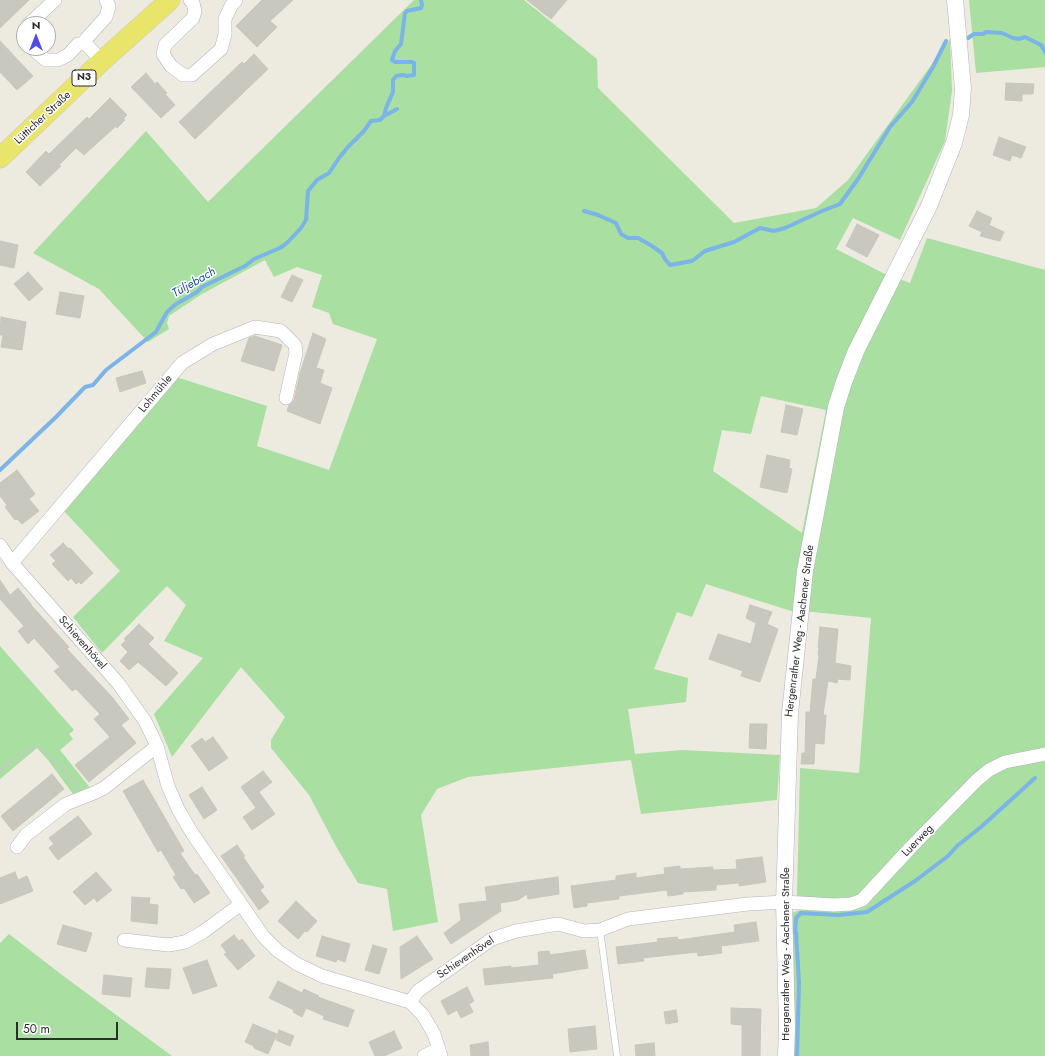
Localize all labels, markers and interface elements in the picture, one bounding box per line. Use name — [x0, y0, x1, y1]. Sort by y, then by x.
north arrow — [16, 16, 56, 56]
text: N — [32, 17, 40, 33]
road number: N3 — [72, 70, 96, 86]
street label: Lütticher Straße — [12, 89, 74, 147]
water label: Tüljebach — [170, 265, 218, 301]
street label: Lohmühle — [136, 373, 176, 415]
street label: Hergenrather Weg - Aachener Straße — [783, 544, 817, 718]
street label: Schievenhövel — [55, 614, 109, 672]
street label: Luerweg — [900, 822, 936, 860]
street label: Hergenrather Weg - Aachener Straße — [779, 867, 793, 1041]
street label: Schievenhövel — [435, 934, 497, 982]
scale bar — [18, 1014, 120, 1040]
text: 50 m — [23, 1020, 50, 1038]

